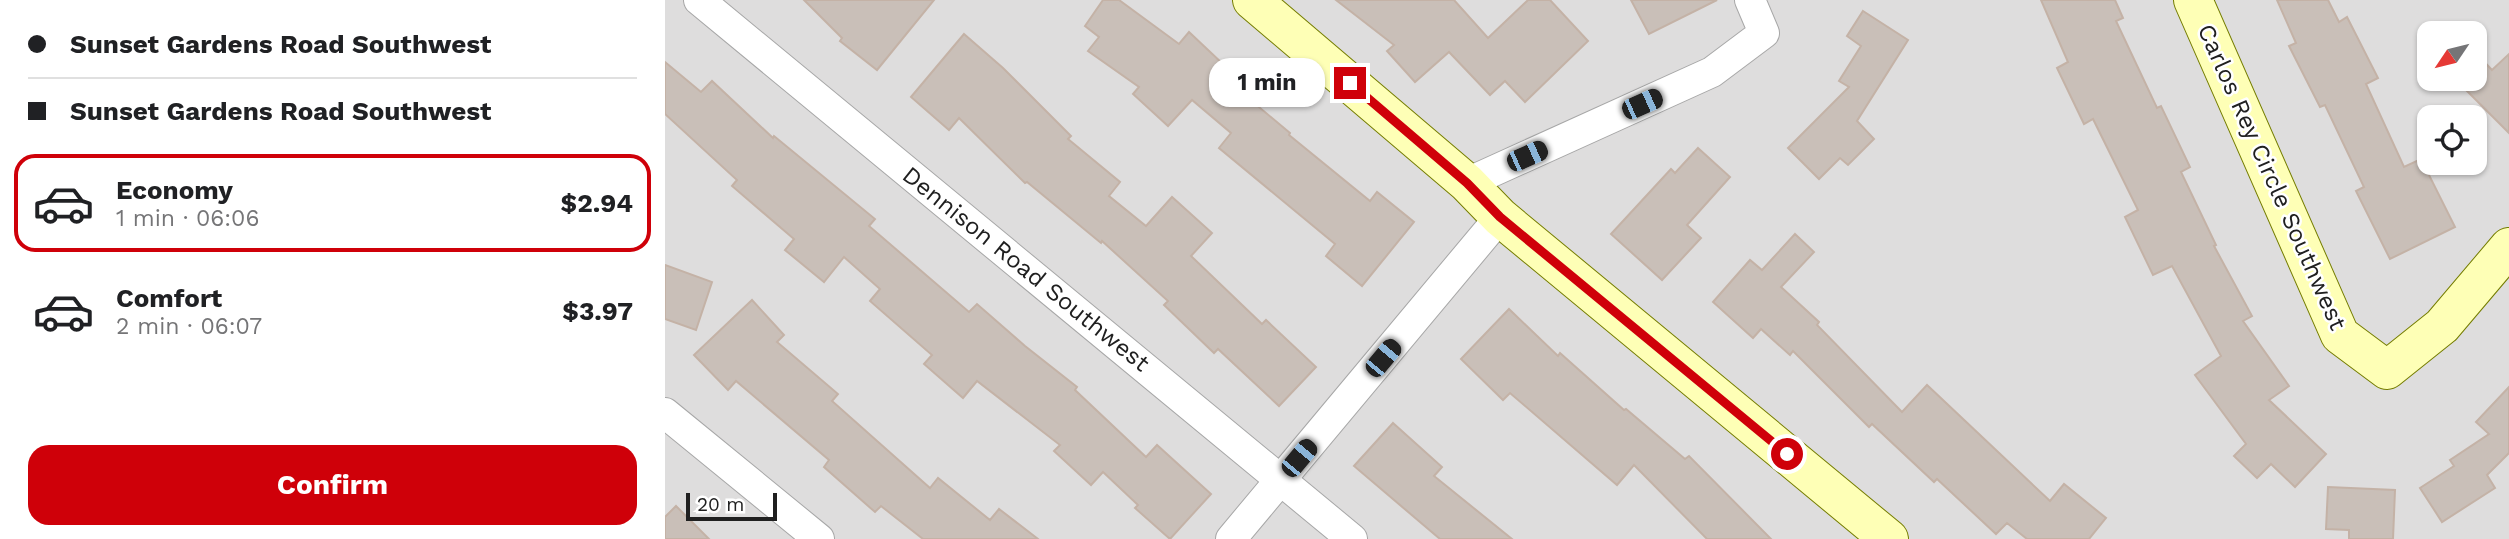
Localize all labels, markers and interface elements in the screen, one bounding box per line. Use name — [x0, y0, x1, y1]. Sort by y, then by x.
street label: Carlos Rey Circle Southwest — [2192, 20, 2352, 334]
north arrow — [2417, 21, 2487, 91]
map controls — [2417, 21, 2487, 175]
text: Sunset Gardens Road Southwest — [70, 29, 491, 59]
callout: 1 min — [1210, 58, 1325, 108]
route end — [1334, 67, 1366, 99]
text: 1 min — [1237, 69, 1297, 96]
car — [1619, 86, 1666, 122]
text: Sunset Gardens Road Southwest — [70, 96, 491, 126]
button: locate — [2417, 105, 2487, 175]
car — [1504, 138, 1551, 174]
street label: Dennison Road Southwest — [897, 161, 1155, 377]
icon: car — [32, 172, 95, 235]
text: Economy — [116, 175, 233, 205]
text: $2.94 — [560, 188, 633, 218]
text: 1 min · 06:06 — [116, 205, 259, 232]
icon: car — [32, 280, 95, 343]
text: Comfort — [116, 283, 222, 313]
text: $3.97 — [562, 296, 633, 326]
text: 2 min · 06:07 — [116, 313, 262, 340]
car — [1362, 335, 1405, 381]
car — [1278, 435, 1321, 481]
route start — [1771, 438, 1803, 470]
button: Confirm — [28, 445, 637, 525]
scale bar — [686, 490, 777, 522]
text: 20 m — [697, 493, 744, 516]

